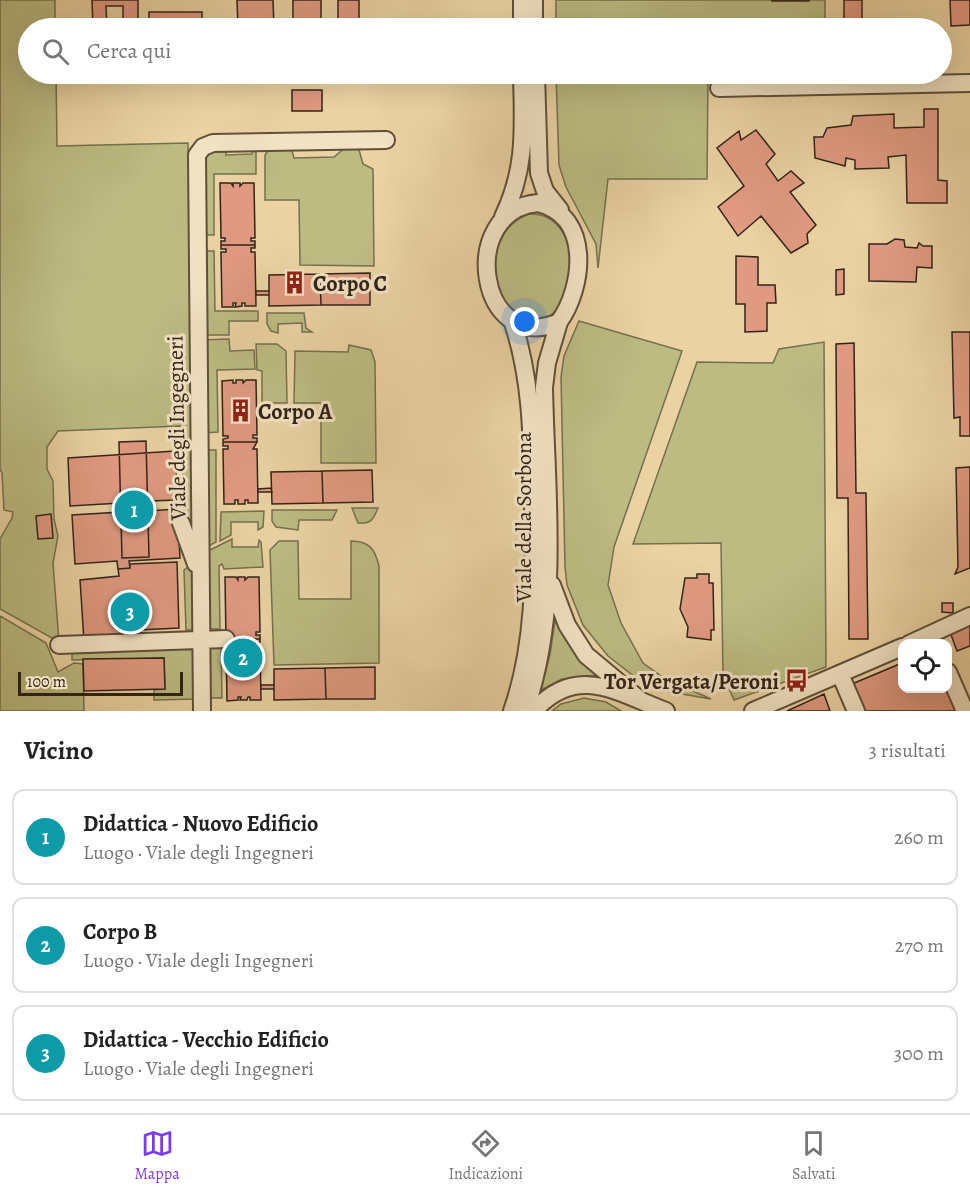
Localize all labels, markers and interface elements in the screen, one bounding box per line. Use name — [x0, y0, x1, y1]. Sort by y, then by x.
search box — [18, 18, 952, 84]
icon: search — [39, 35, 72, 68]
text: Cerca qui — [87, 36, 172, 66]
place label: Corpo C — [313, 269, 387, 299]
building icon: Corpo C — [282, 270, 308, 296]
your location — [510, 307, 539, 336]
street label: Viale degli Ingegneri — [160, 335, 194, 522]
place label: Corpo A — [258, 397, 333, 427]
building icon: Corpo A — [227, 398, 253, 424]
street label: Viale della Sorbona — [509, 431, 539, 603]
pin: 1 — [114, 488, 154, 532]
pin: 3 — [110, 590, 150, 634]
pin: 2 — [224, 636, 262, 680]
map controls — [898, 639, 952, 693]
button: locate — [898, 639, 952, 693]
place label: Tor Vergata/Peroni — [604, 667, 779, 697]
bus stop icon: Tor Vergata/Peroni — [784, 668, 810, 694]
scale bar — [18, 669, 183, 696]
text: 100 m — [27, 671, 66, 693]
text: Vicino — [24, 733, 93, 768]
text: 3 risultati — [869, 737, 946, 764]
text: Didattica - Nuovo Edificio — [83, 809, 318, 839]
text: 1 — [42, 824, 49, 851]
text: 260 m — [894, 824, 944, 851]
text: Luogo · Viale degli Ingegneri — [83, 839, 314, 866]
text: Corpo B — [83, 917, 157, 947]
text: 2 — [41, 932, 50, 959]
text: 270 m — [895, 932, 944, 959]
text: Luogo · Viale degli Ingegneri — [83, 947, 314, 974]
text: Didattica - Vecchio Edificio — [83, 1025, 329, 1055]
text: 3 — [41, 1040, 50, 1067]
text: 300 m — [894, 1040, 944, 1067]
text: Luogo · Viale degli Ingegneri — [83, 1055, 314, 1082]
tab: Mappa — [134, 1127, 180, 1185]
tab: Indicazioni — [448, 1127, 523, 1185]
tab: Salvati — [792, 1127, 836, 1185]

